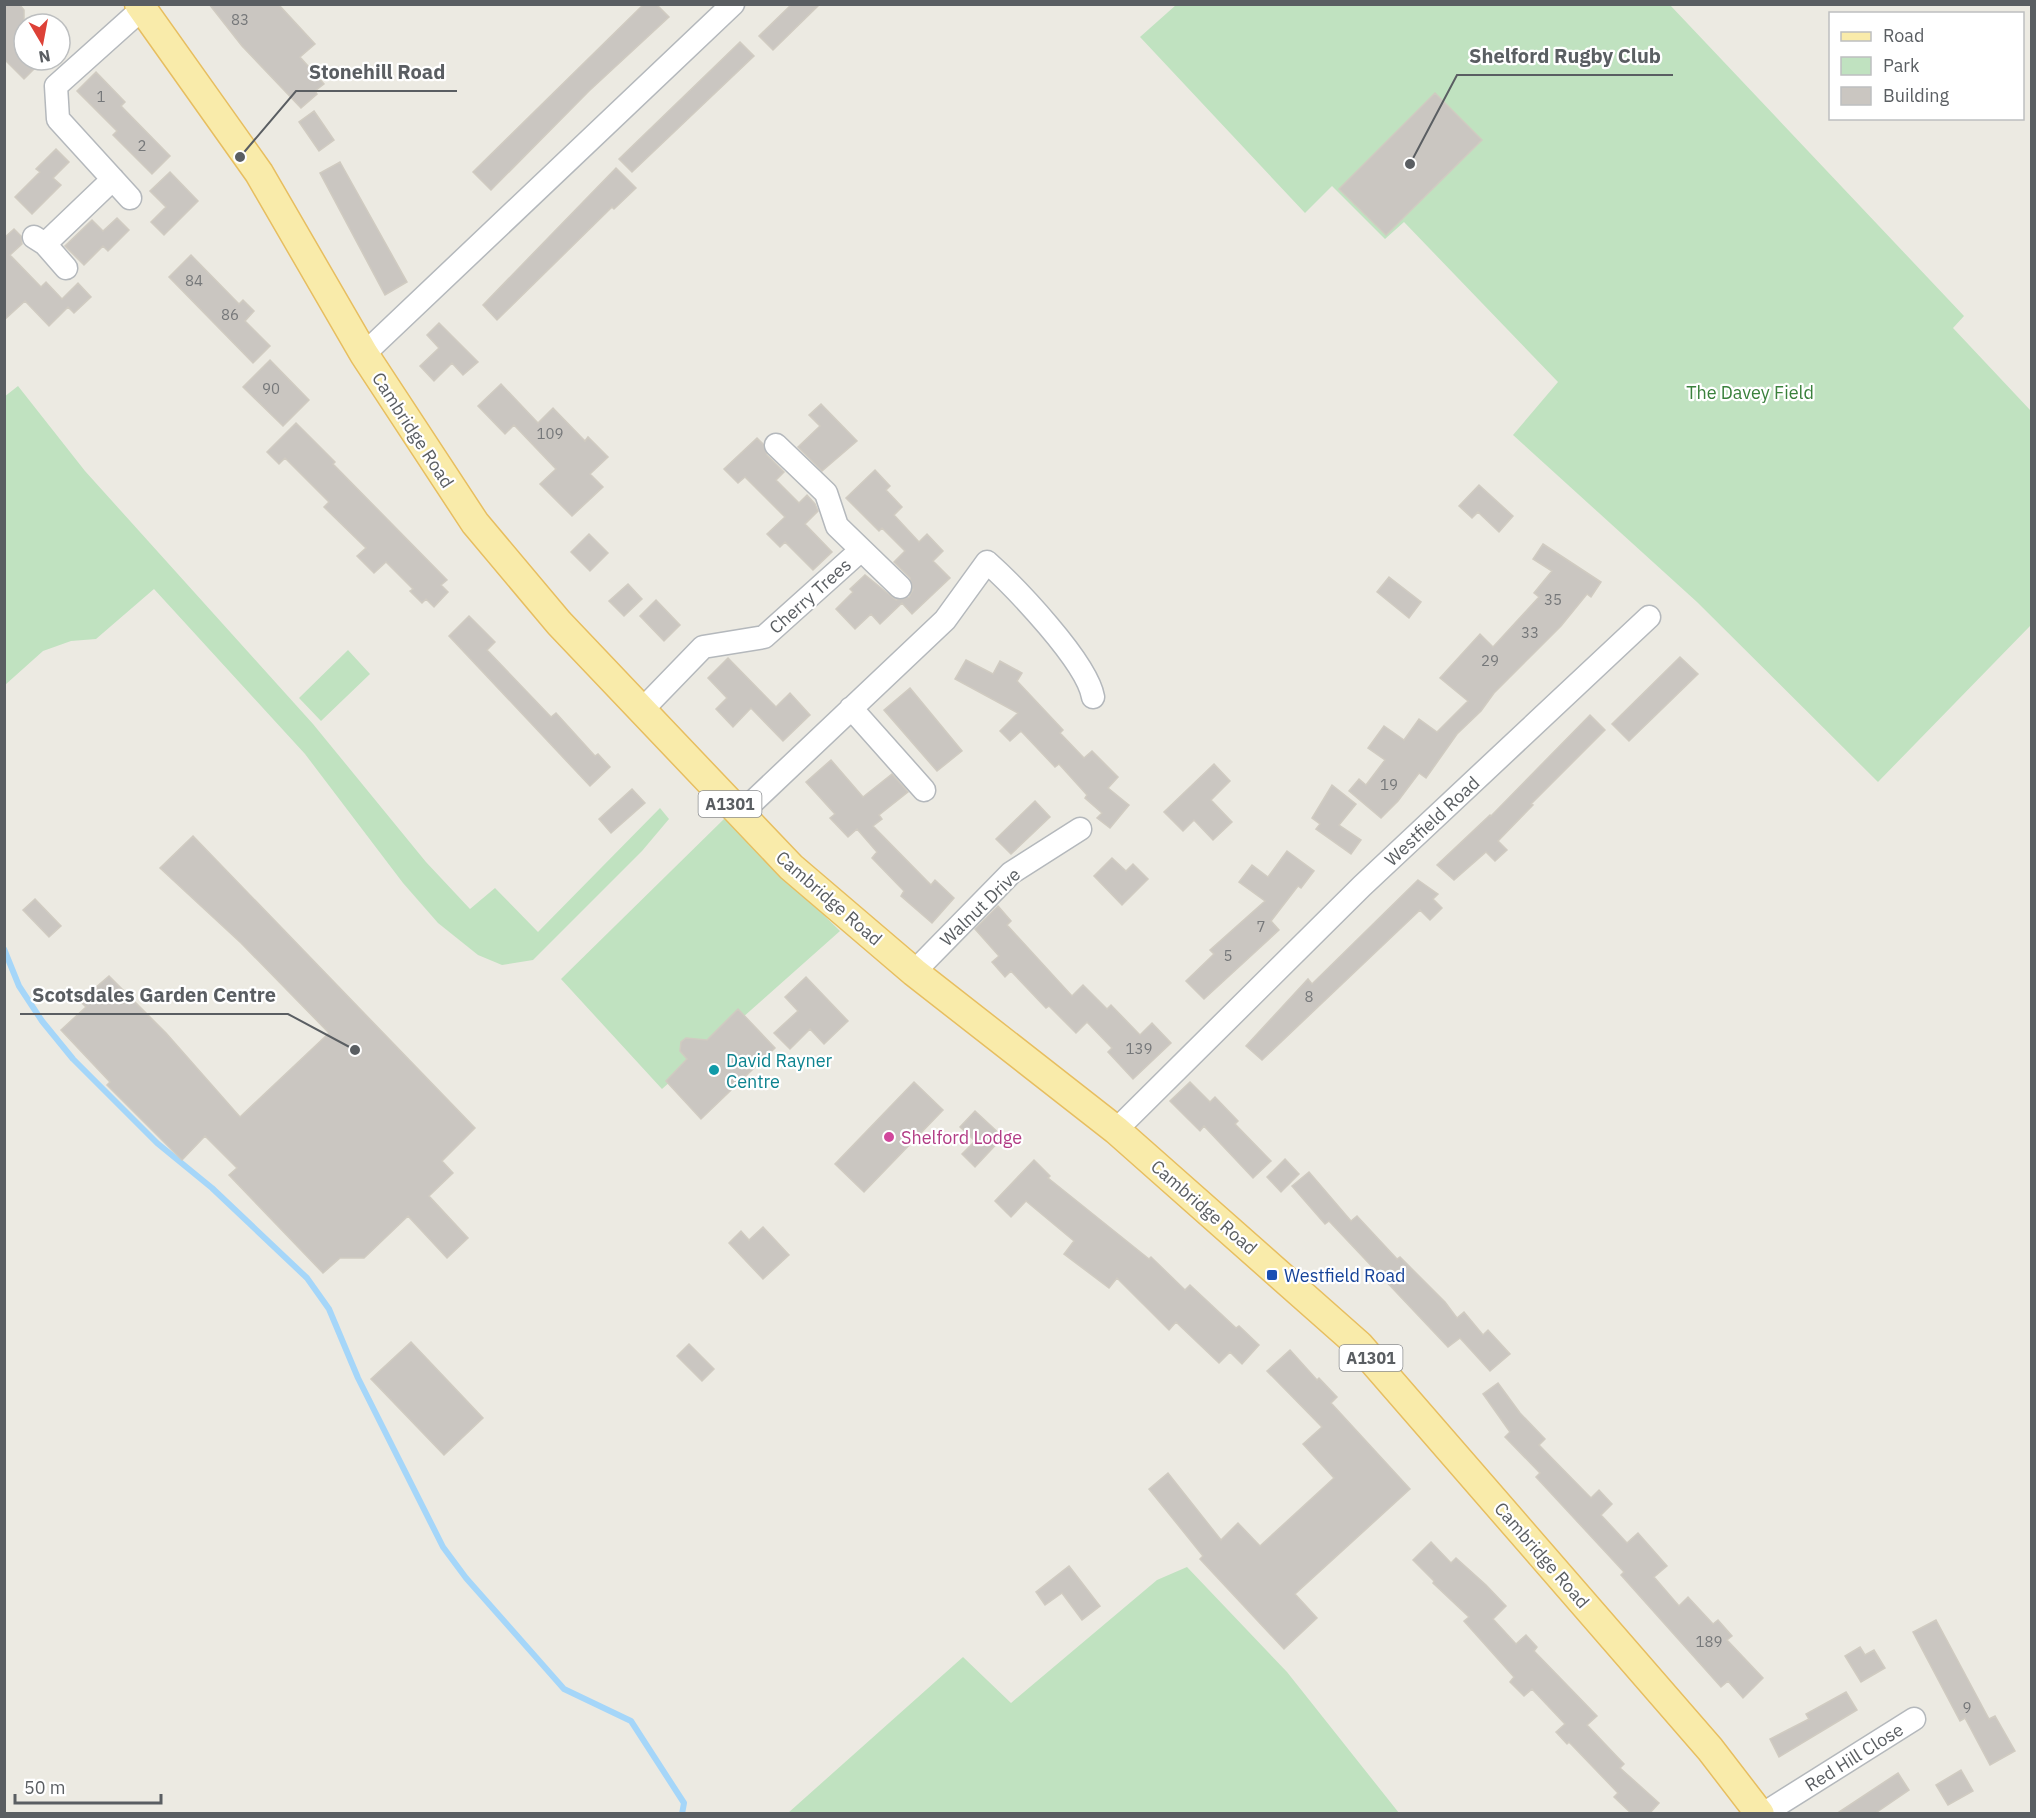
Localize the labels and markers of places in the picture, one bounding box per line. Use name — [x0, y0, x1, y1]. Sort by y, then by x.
callout: Shelford Rugby Club — [1457, 37, 1673, 75]
callout: Stonehill Road — [296, 53, 457, 91]
callout: Scotsdales Garden Centre — [20, 976, 288, 1014]
place label: David Rayner Centre — [726, 1049, 833, 1093]
marker: David Rayner Centre — [707, 1063, 721, 1077]
place label: Shelford Lodge — [901, 1126, 1022, 1149]
marker: Shelford Lodge — [882, 1130, 896, 1144]
place label: Westfield Road — [1284, 1264, 1405, 1287]
marker: Westfield Road — [1265, 1268, 1279, 1282]

